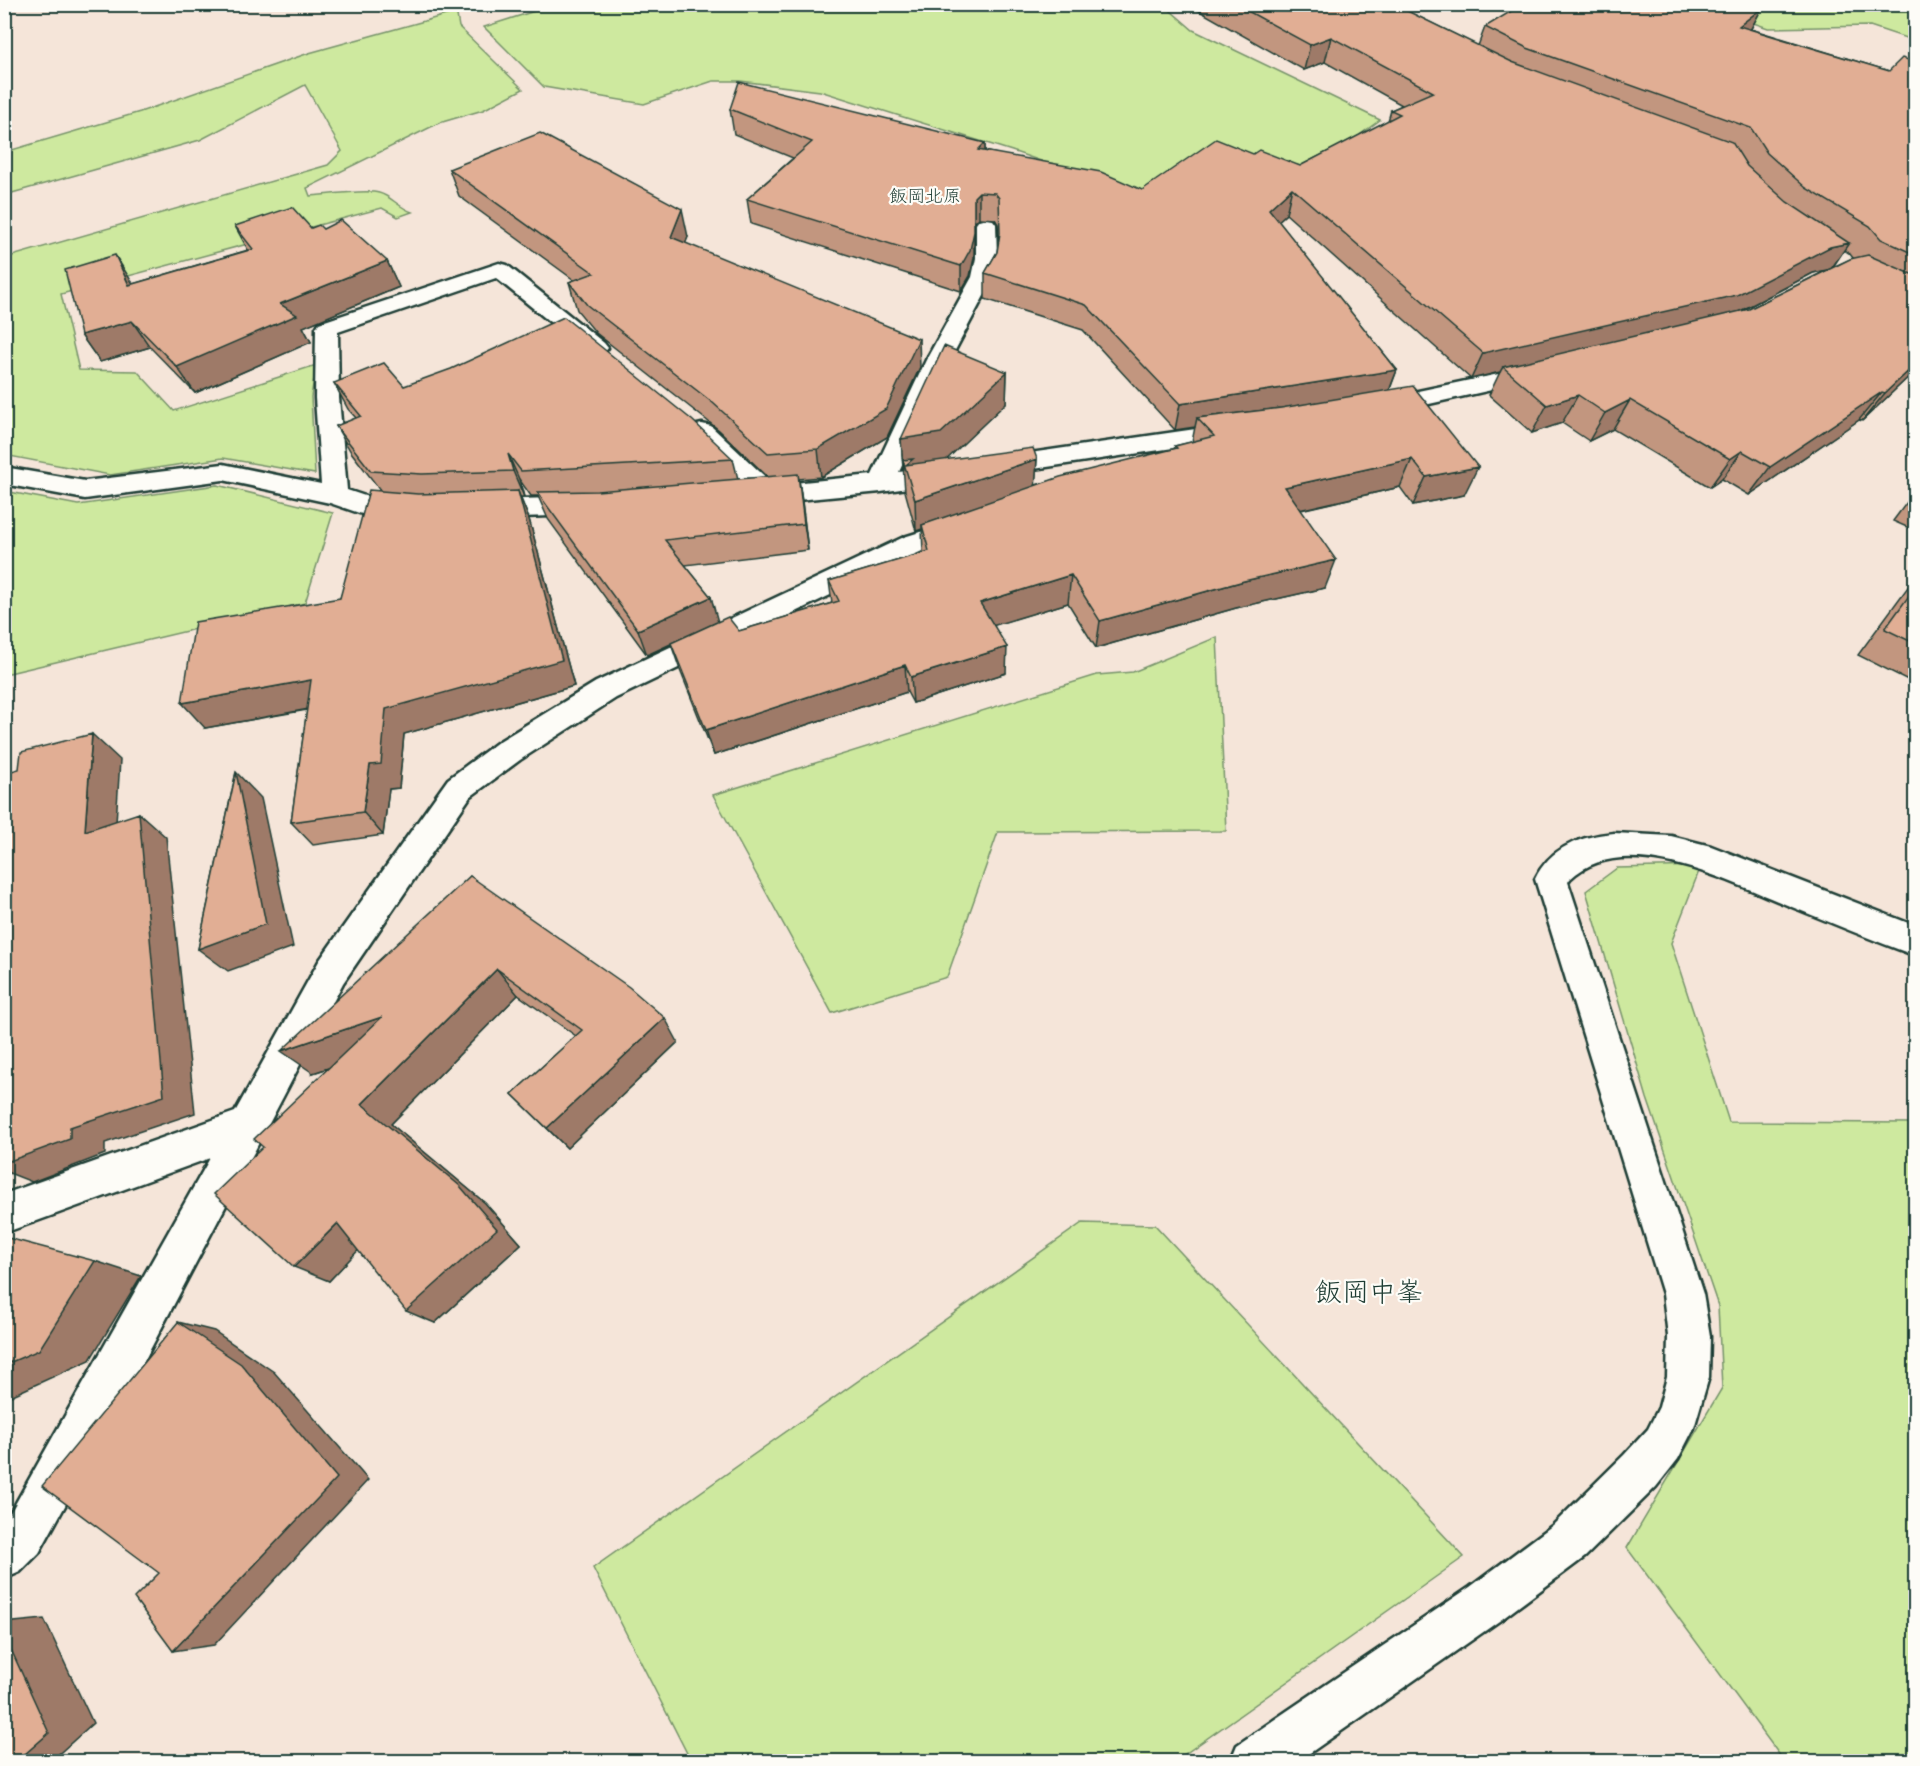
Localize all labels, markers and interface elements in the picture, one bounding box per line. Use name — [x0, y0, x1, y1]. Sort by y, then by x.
district label: 飯岡北原 — [889, 181, 961, 208]
district label: 飯岡中峯 — [1315, 1269, 1423, 1310]

